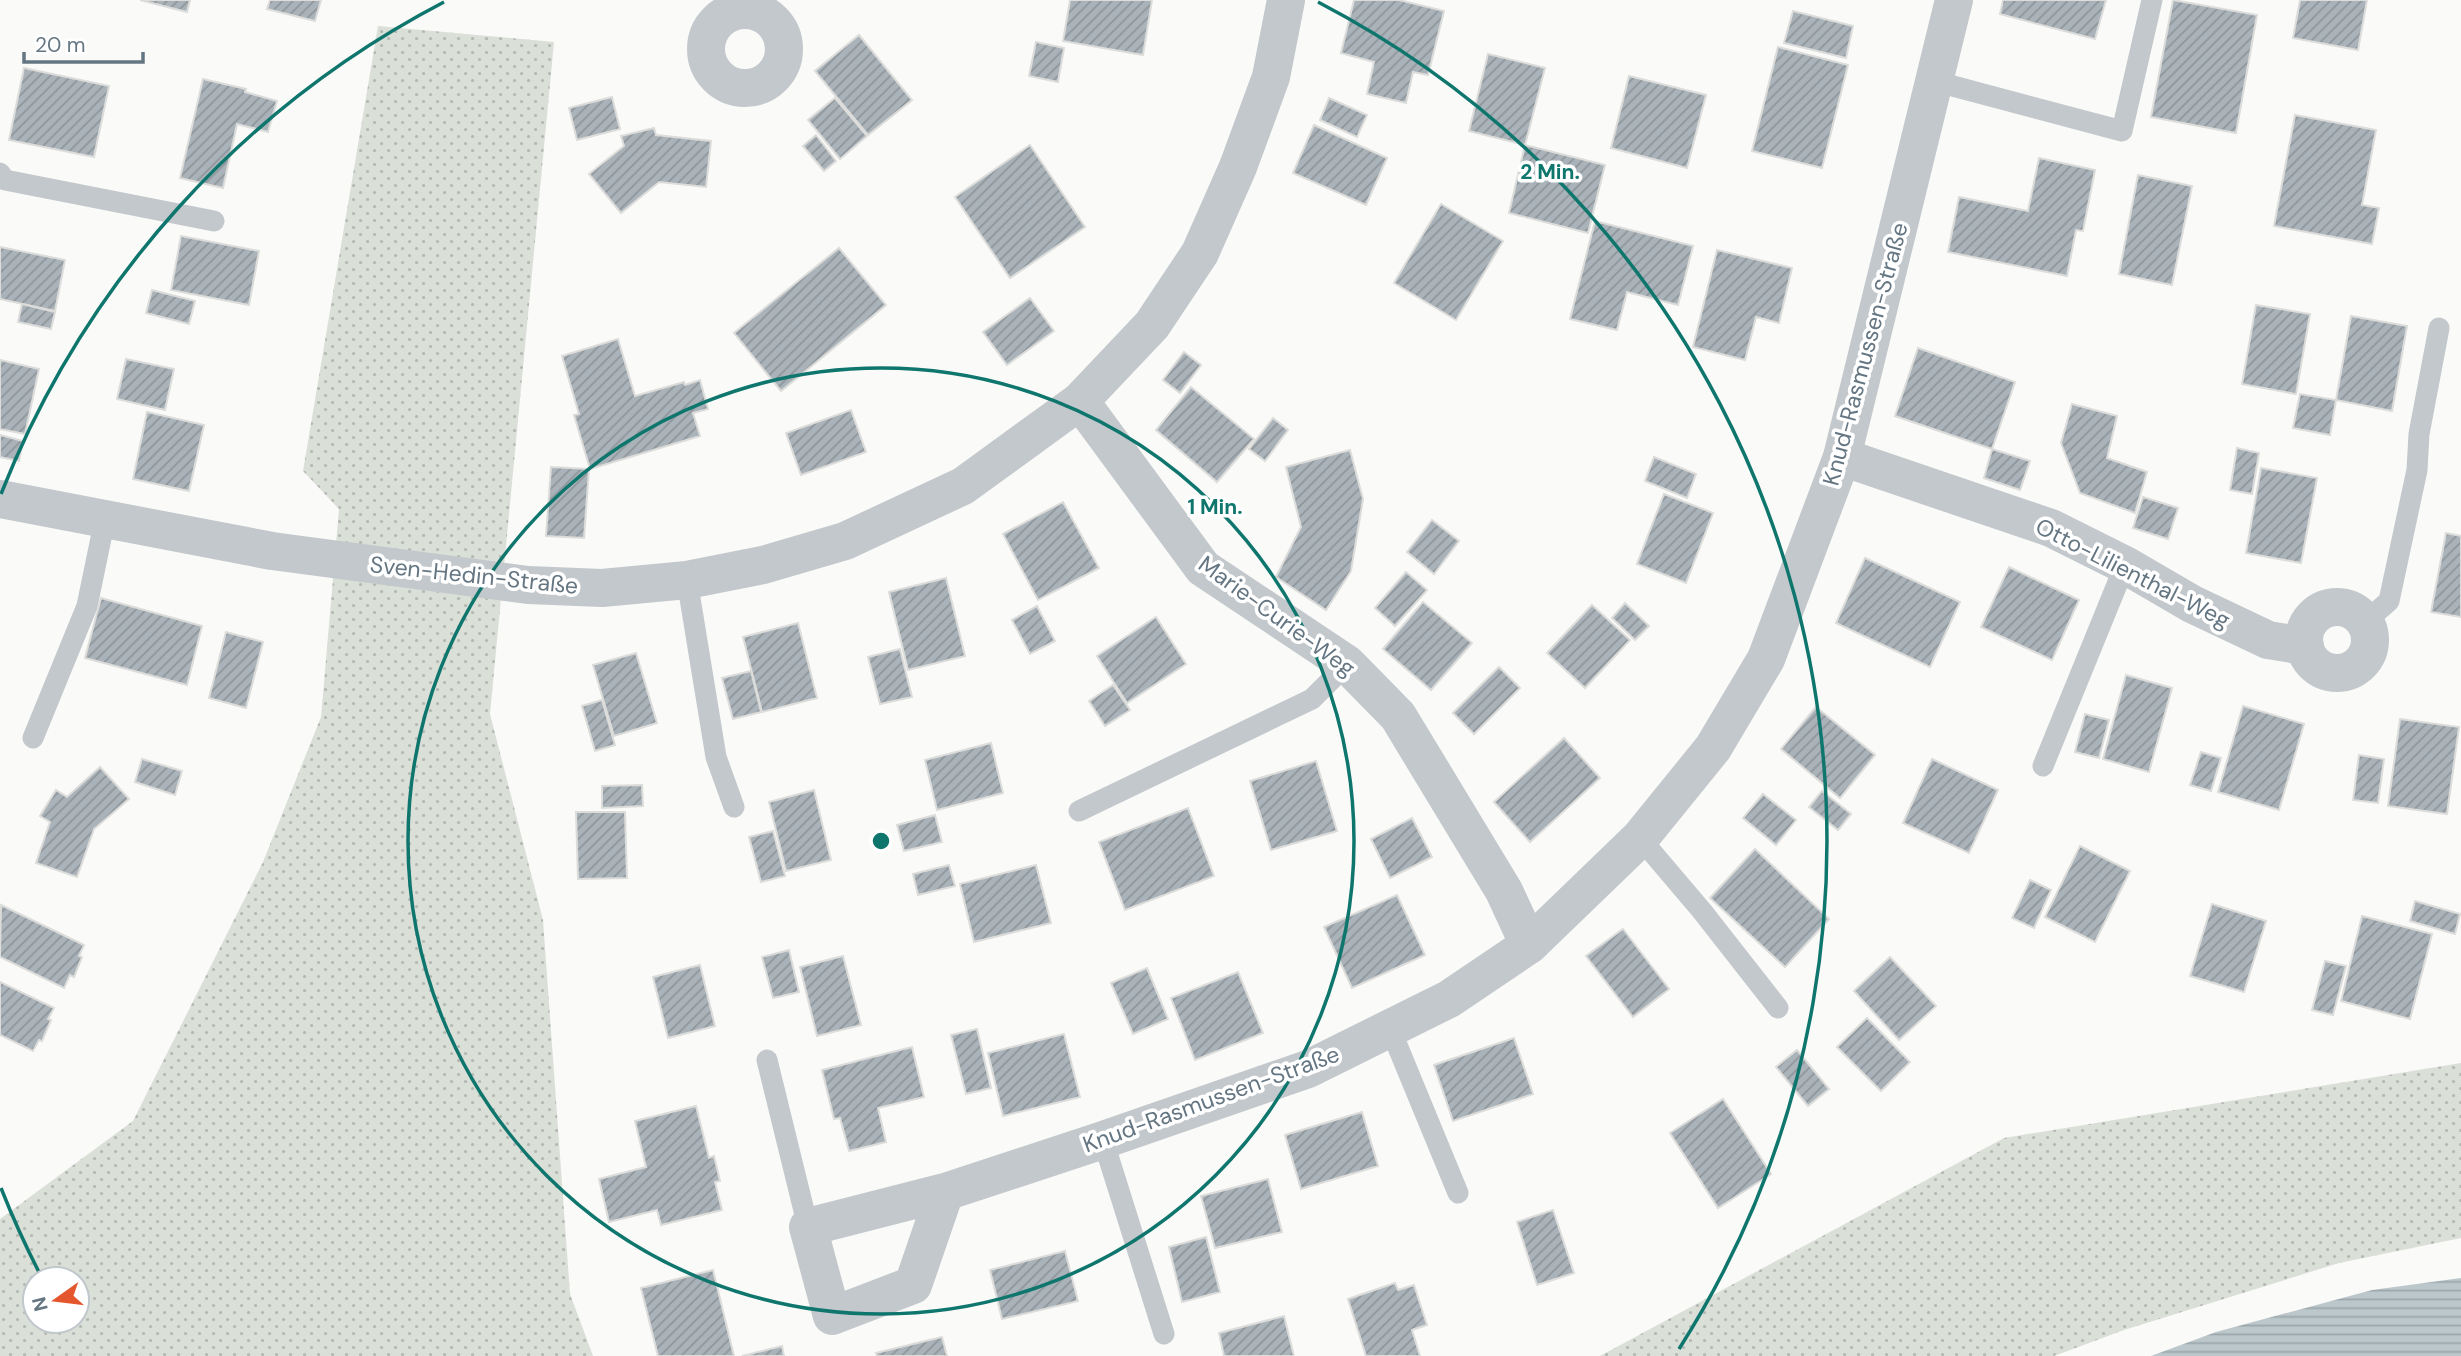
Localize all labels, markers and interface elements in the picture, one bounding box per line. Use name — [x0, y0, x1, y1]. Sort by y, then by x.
scale bar — [24, 21, 144, 65]
text: 20 m — [35, 31, 86, 59]
text: 2 Min. — [1520, 158, 1580, 186]
street label: Knud-Rasmussen-Straße — [1815, 219, 1915, 489]
text: 1 Min. — [1187, 493, 1243, 521]
street label: Otto-Lilienthal-Weg — [2031, 511, 2236, 635]
street label: Sven-Hedin-Straße — [368, 549, 580, 601]
street label: Marie-Curie-Weg — [1193, 549, 1361, 683]
centre of rings — [869, 829, 893, 853]
street label: Knud-Rasmussen-Straße — [1079, 1039, 1343, 1159]
north arrow — [21, 1265, 91, 1335]
text: N — [26, 1294, 54, 1314]

